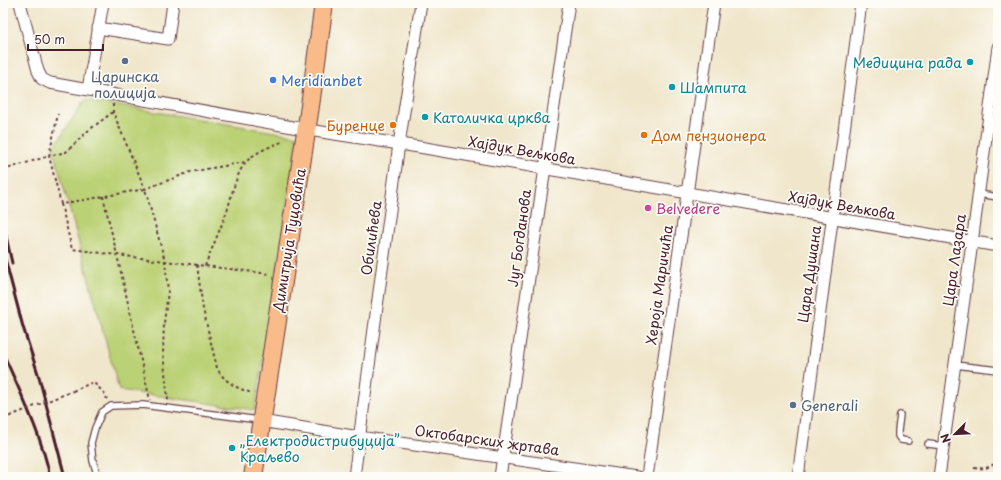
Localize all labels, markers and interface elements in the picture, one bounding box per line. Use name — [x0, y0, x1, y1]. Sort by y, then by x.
scale bar — [28, 26, 103, 52]
text: 50 m — [34, 30, 65, 48]
place label: Медицина рада — [853, 52, 962, 73]
marker: Царинска полиција — [120, 56, 130, 66]
marker: Медицина рада — [965, 57, 975, 67]
place label: Царинска полиција — [91, 66, 159, 103]
place label: Meridianbet — [281, 70, 363, 91]
marker: Meridianbet — [268, 75, 278, 85]
place label: Шампита — [680, 77, 747, 98]
marker: Шампита — [667, 82, 677, 92]
place label: Католичка црква — [433, 107, 551, 128]
marker: Католичка црква — [420, 112, 430, 122]
place label: Буренце — [327, 115, 385, 136]
marker: Буренце — [388, 120, 398, 130]
place label: Дом пензионера — [651, 125, 766, 146]
street label: Хајдук Вељкова — [467, 130, 578, 170]
marker: Дом пензионера — [639, 130, 649, 140]
street label: Димитрија Туцовића — [267, 166, 311, 314]
street label: Хајдук Вељкова — [787, 185, 898, 225]
street label: Југ Богданова — [502, 188, 536, 288]
place label: Belvedere — [656, 198, 720, 219]
street label: Обилићева — [355, 199, 387, 277]
marker: Belvedere — [643, 203, 653, 213]
street label: Цара Лазара — [937, 212, 971, 307]
street label: Хероја Маричића — [640, 223, 678, 346]
street label: Цара Душана — [792, 224, 826, 324]
place label: Generali — [801, 395, 858, 416]
marker: Generali — [788, 400, 798, 410]
north arrow — [935, 414, 975, 454]
street label: Октобарских жртава — [413, 419, 561, 461]
place label: „Електродистрибуција” Краљево — [240, 430, 400, 467]
text: N — [936, 431, 955, 446]
marker: „Електродистрибуција” Краљево — [227, 443, 237, 453]

